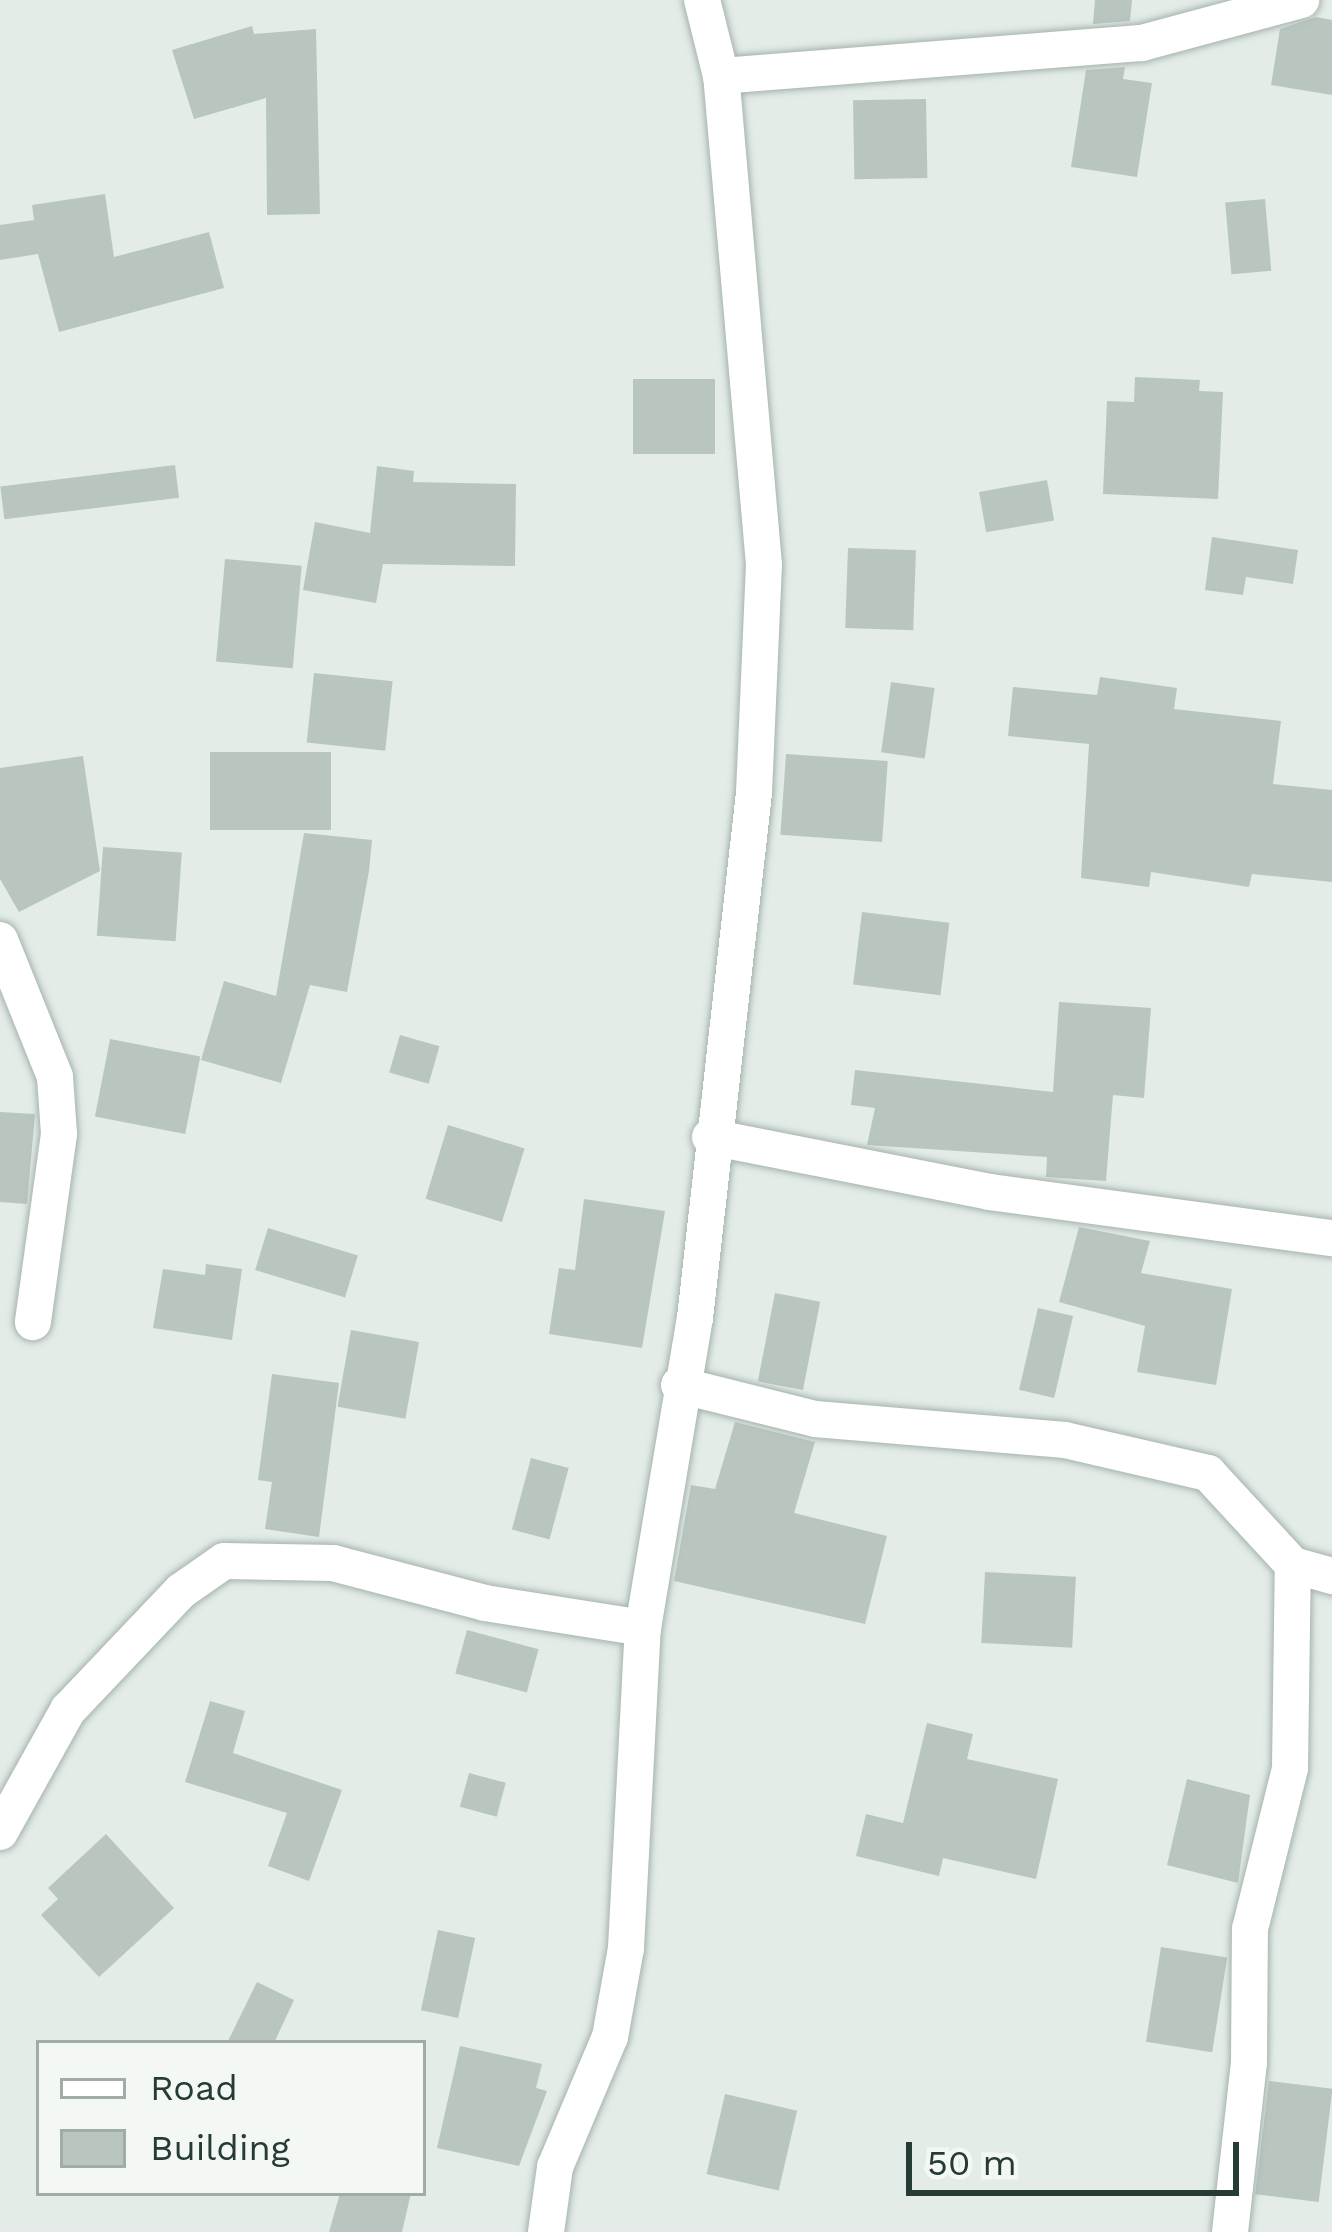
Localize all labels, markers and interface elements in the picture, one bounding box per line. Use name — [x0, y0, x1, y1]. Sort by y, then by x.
legend — [36, 2040, 426, 2196]
text: Road — [150, 2067, 238, 2109]
scale bar — [912, 2118, 1245, 2192]
text: Building — [150, 2127, 290, 2169]
text: 50 m — [927, 2142, 1017, 2184]

